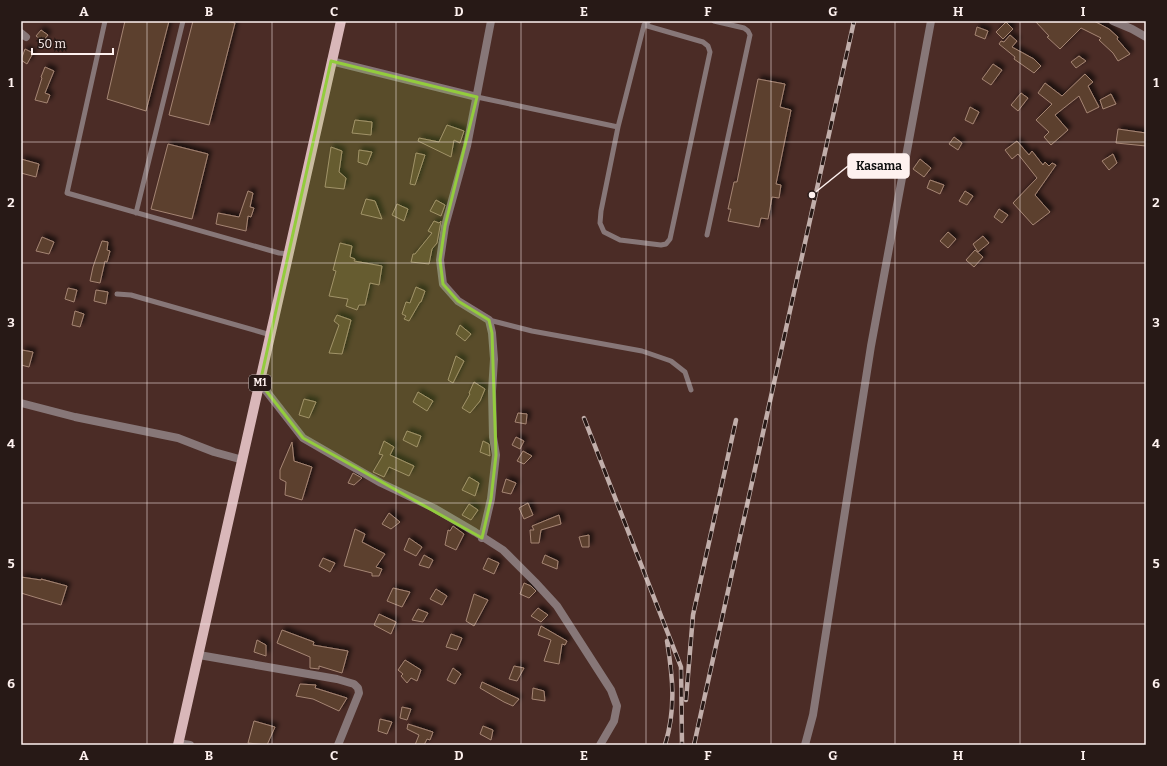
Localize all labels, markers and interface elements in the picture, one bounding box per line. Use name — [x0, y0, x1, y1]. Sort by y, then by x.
text: A — [79, 4, 89, 19]
text: B — [205, 4, 213, 19]
text: C — [330, 4, 338, 19]
text: D — [454, 4, 464, 19]
text: E — [580, 4, 588, 19]
text: F — [704, 4, 712, 19]
text: G — [828, 4, 838, 19]
text: H — [953, 4, 963, 19]
text: I — [1081, 4, 1086, 19]
scale bar — [32, 30, 113, 56]
text: 50 m — [38, 37, 67, 51]
text: 1 — [8, 75, 14, 90]
text: 1 — [1153, 75, 1159, 90]
callout: Kasama — [848, 154, 909, 178]
text: Kasama — [856, 159, 902, 173]
text: 2 — [7, 195, 15, 210]
text: 2 — [1152, 195, 1160, 210]
text: 3 — [7, 315, 15, 330]
text: 3 — [1152, 315, 1160, 330]
road number: M1 — [249, 375, 271, 391]
text: 4 — [7, 436, 15, 451]
text: 4 — [1152, 436, 1160, 451]
text: 5 — [7, 556, 15, 571]
text: 5 — [1152, 556, 1160, 571]
text: 6 — [7, 676, 15, 691]
text: 6 — [1152, 676, 1160, 691]
text: A — [79, 748, 89, 763]
text: B — [205, 748, 213, 763]
text: C — [330, 748, 338, 763]
text: D — [454, 748, 464, 763]
text: E — [580, 748, 588, 763]
text: F — [704, 748, 712, 763]
text: G — [828, 748, 838, 763]
text: H — [953, 748, 963, 763]
text: I — [1081, 748, 1086, 763]

